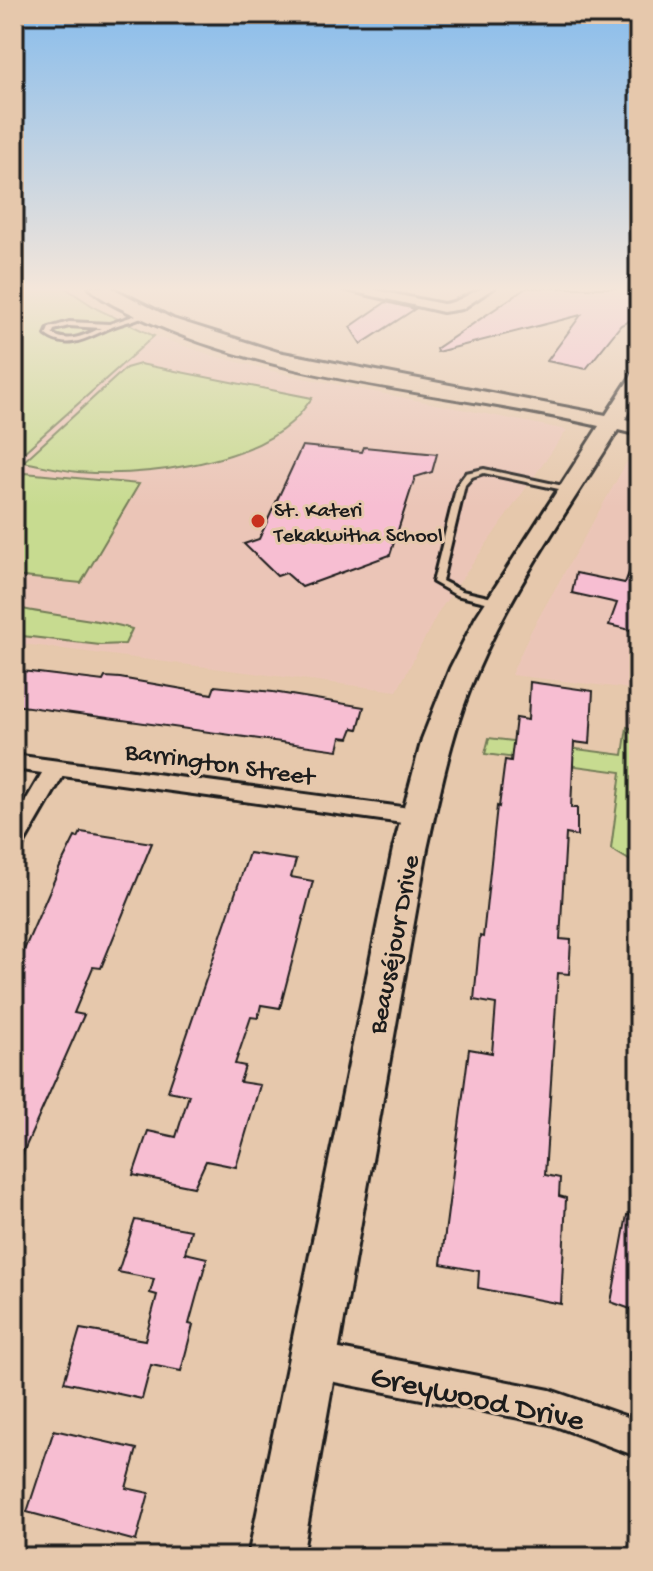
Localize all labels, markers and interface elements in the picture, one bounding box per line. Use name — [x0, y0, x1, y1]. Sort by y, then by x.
place label: St. Kateri Tekakwitha School — [272, 499, 443, 550]
marker: St. Kateri Tekakwitha School — [249, 512, 267, 530]
street label: Barrington Street — [122, 738, 318, 795]
street label: Beauséjour Drive — [364, 852, 429, 1038]
street label: Greywood Drive — [366, 1360, 588, 1442]

